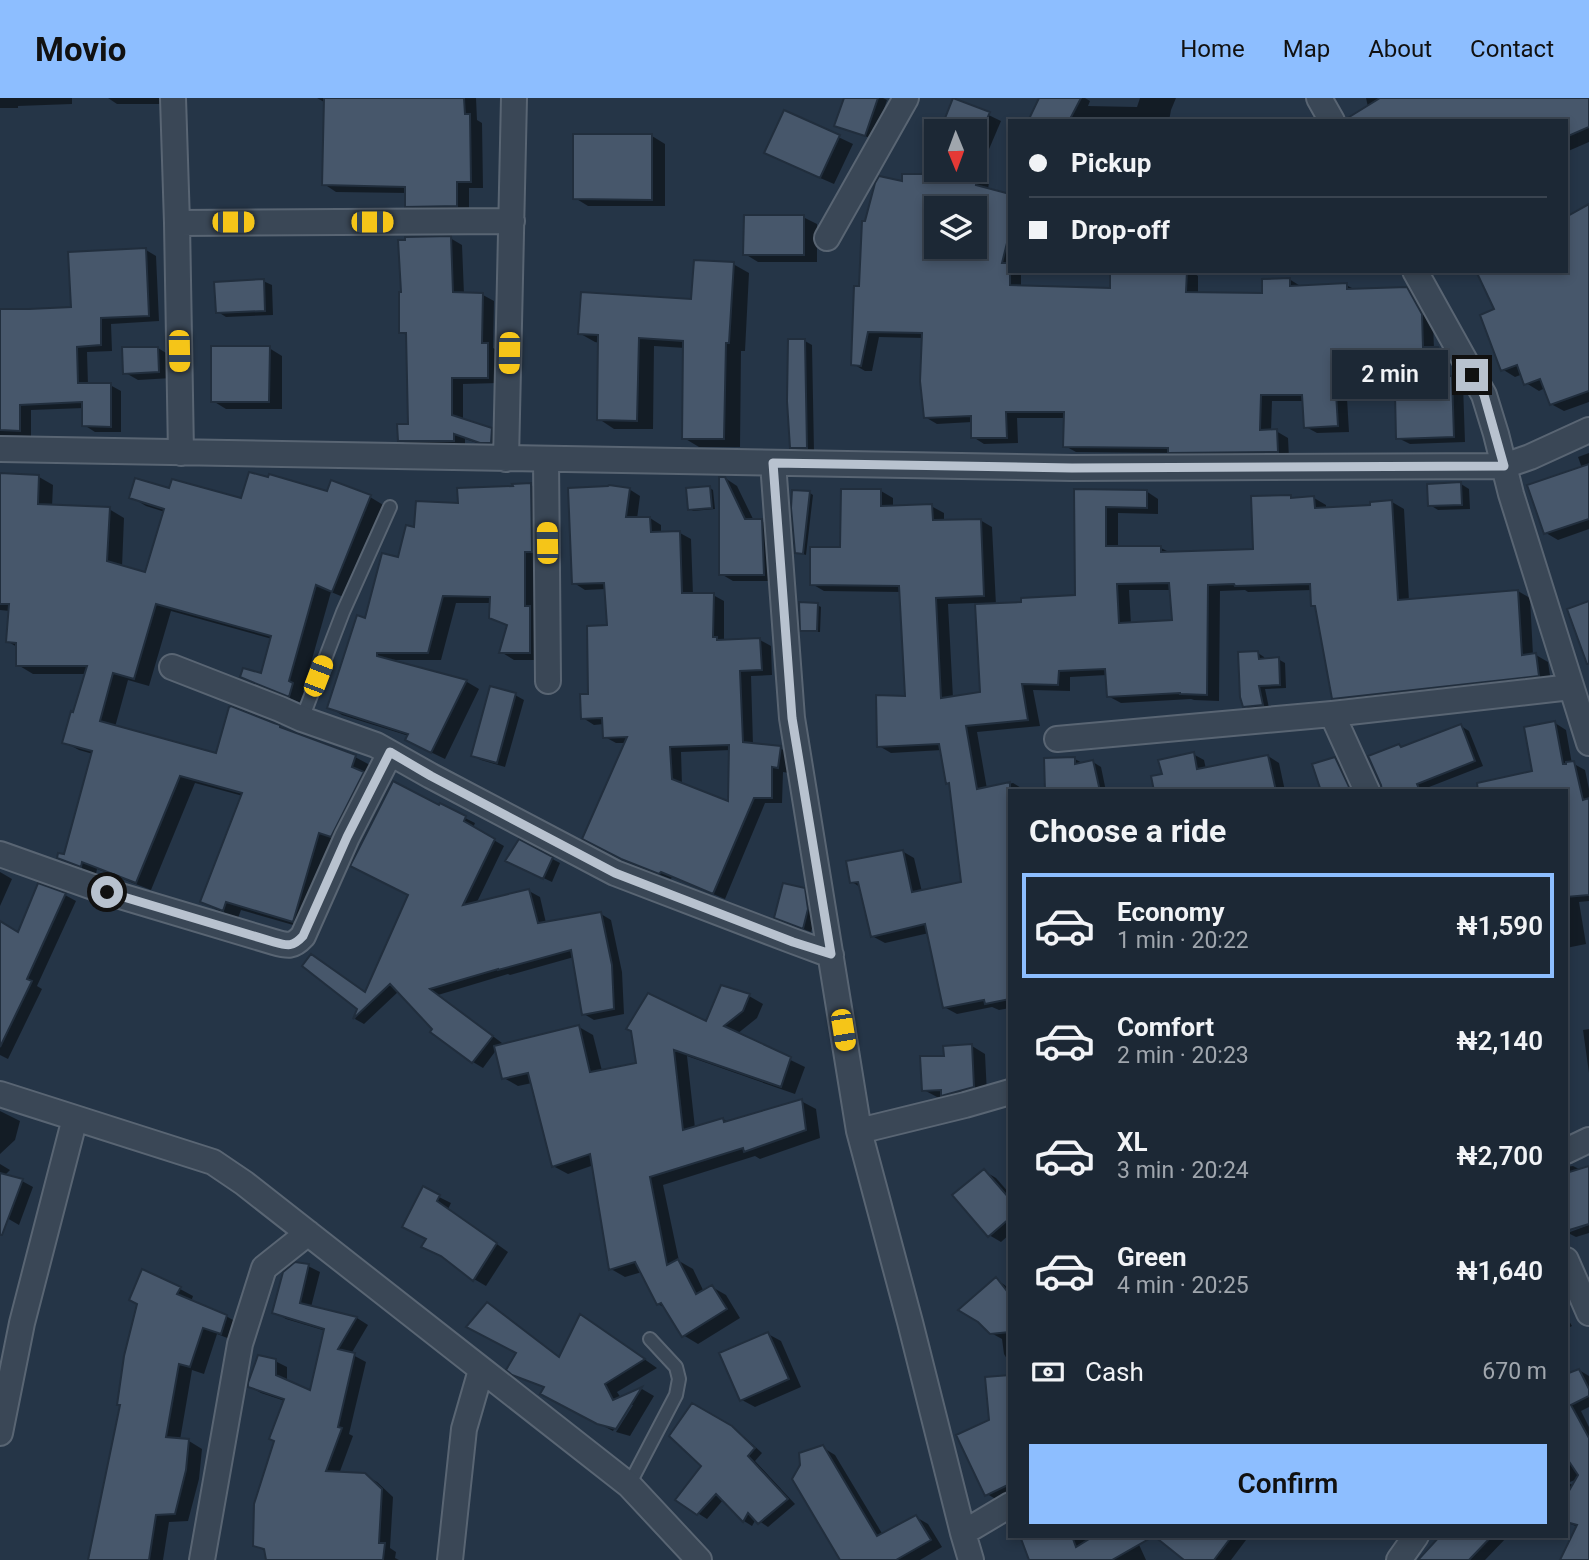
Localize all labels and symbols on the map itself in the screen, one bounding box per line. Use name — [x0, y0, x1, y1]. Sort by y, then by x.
north arrow — [924, 119, 987, 182]
car — [213, 212, 255, 233]
car — [352, 212, 394, 233]
car — [169, 330, 190, 372]
car — [499, 332, 520, 374]
callout: 2 min — [1332, 350, 1448, 400]
route end — [1456, 359, 1488, 391]
car — [537, 522, 558, 564]
car — [301, 653, 336, 699]
route start — [91, 876, 123, 908]
car — [830, 1008, 857, 1052]

